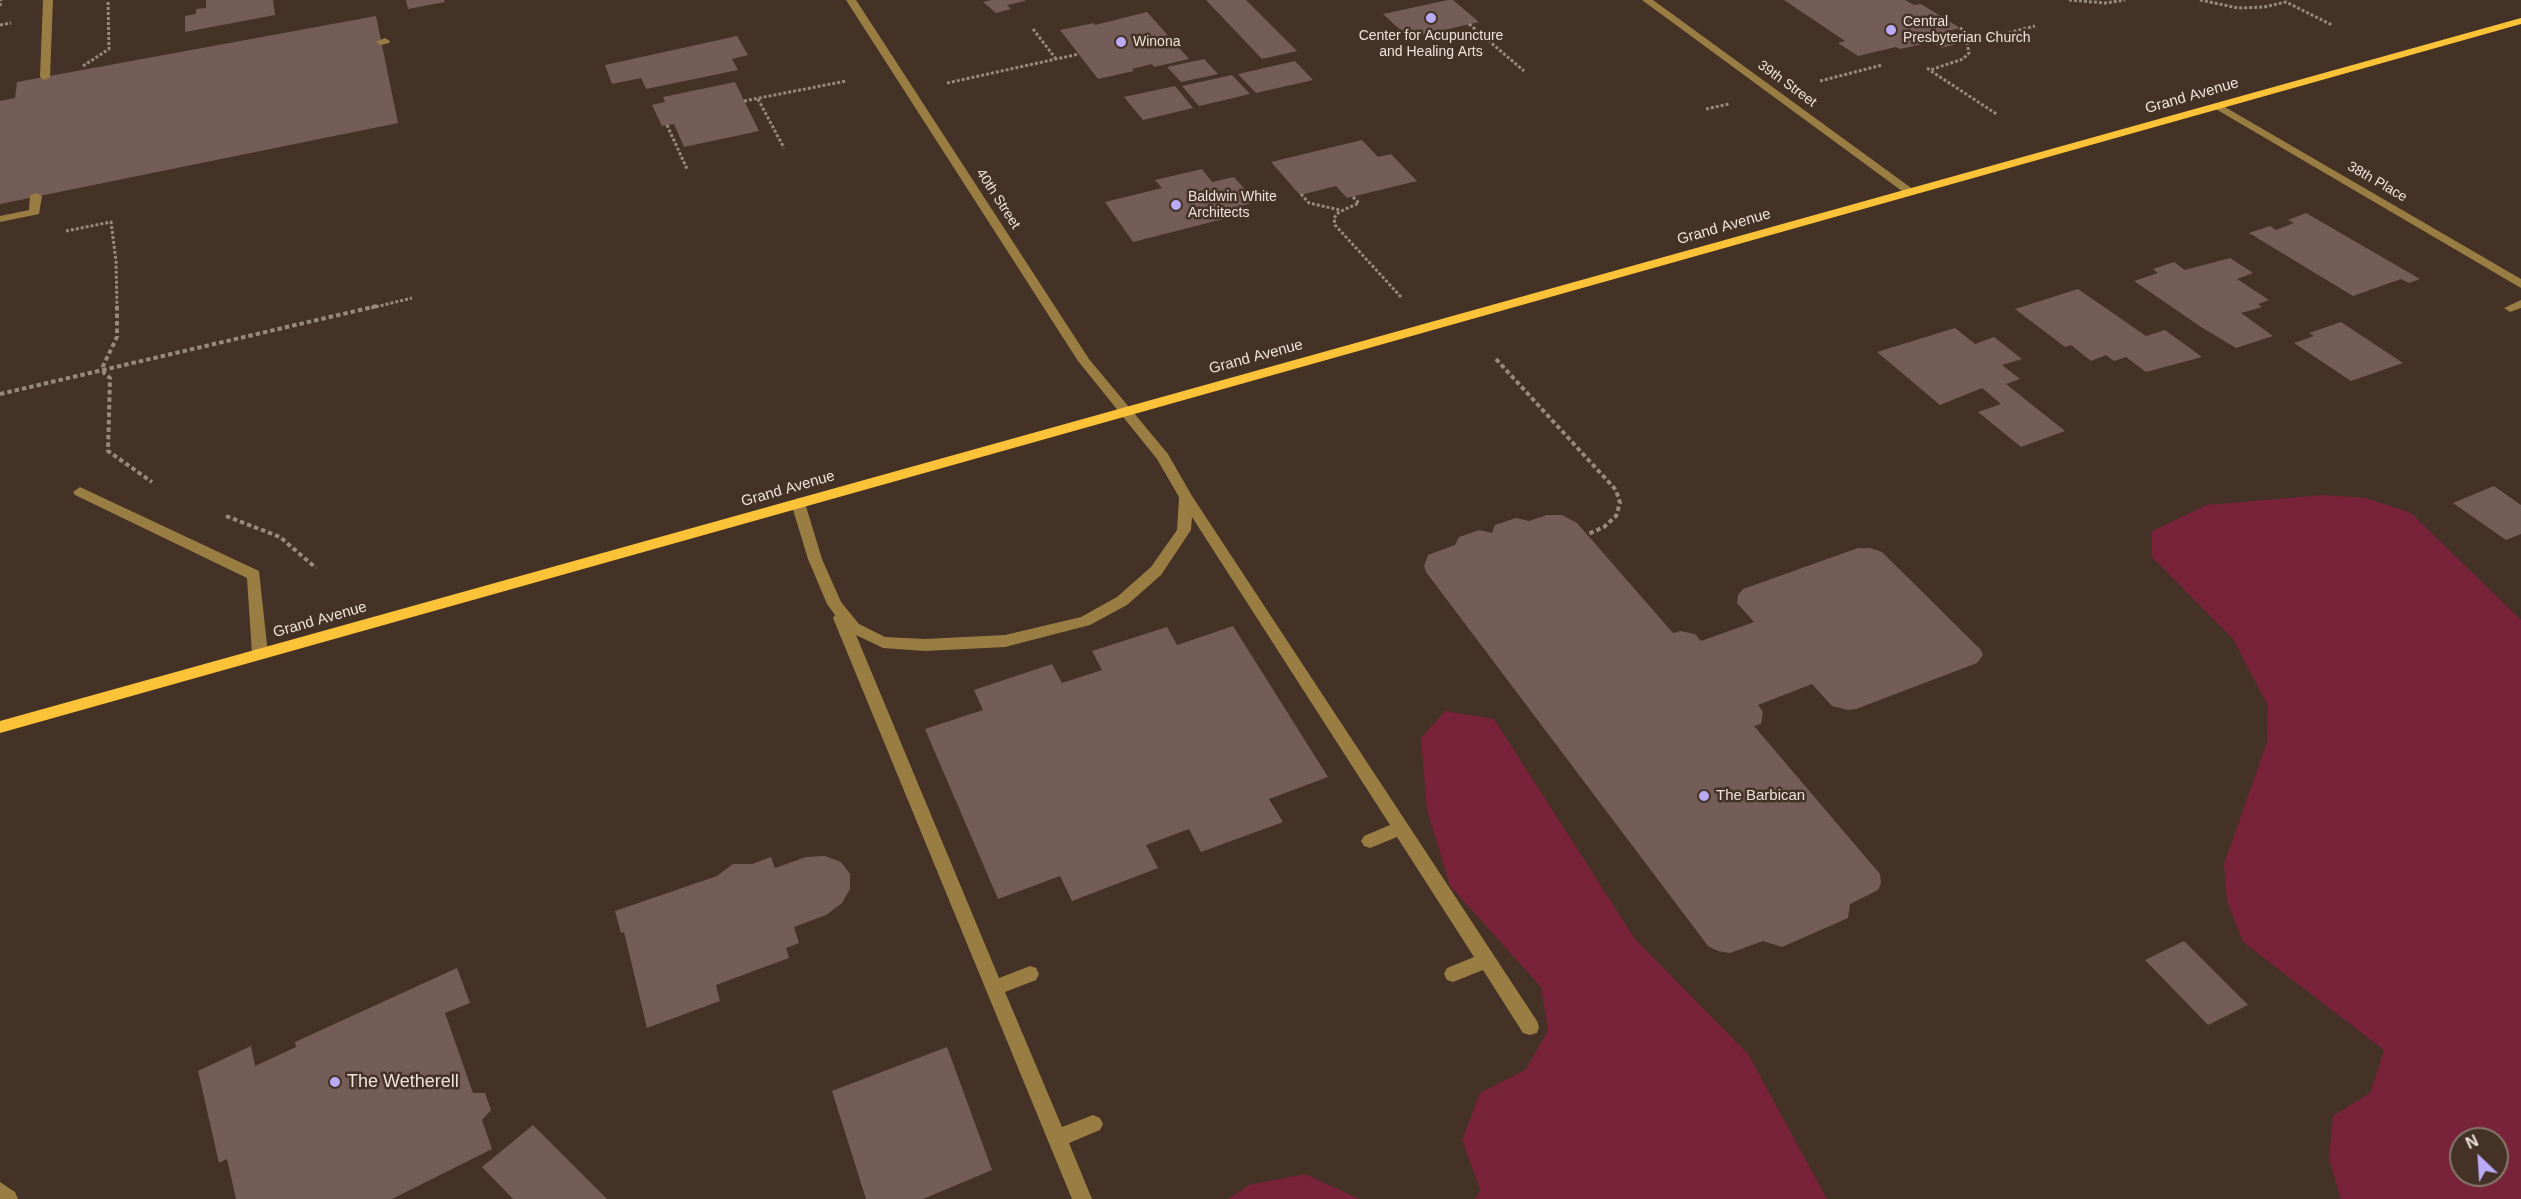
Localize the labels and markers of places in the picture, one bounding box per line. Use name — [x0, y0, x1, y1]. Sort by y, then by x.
marker: Center for Acupuncture and Healing Arts — [1424, 11, 1438, 25]
place label: Central Presbyterian Church — [1903, 14, 2031, 46]
marker: Central Presbyterian Church — [1884, 23, 1898, 37]
place label: Center for Acupuncture and Healing Arts — [1359, 28, 1503, 60]
place label: Winona — [1133, 34, 1180, 50]
marker: Winona — [1114, 35, 1128, 49]
place label: Baldwin White Architects — [1188, 189, 1277, 222]
marker: Baldwin White Architects — [1169, 198, 1183, 212]
place label: The Barbican — [1716, 787, 1805, 805]
marker: The Barbican — [1697, 789, 1711, 803]
place label: The Wetherell — [347, 1071, 459, 1093]
marker: The Wetherell — [328, 1075, 342, 1089]

